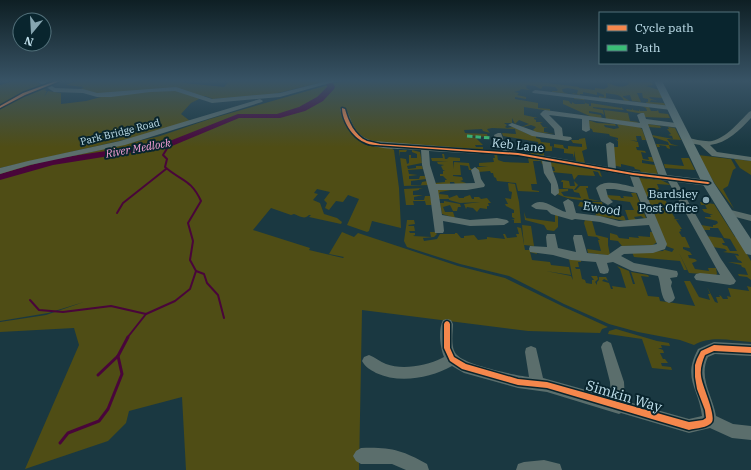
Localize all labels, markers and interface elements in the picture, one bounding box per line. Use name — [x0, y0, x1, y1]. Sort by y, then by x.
north arrow — [12, 12, 52, 52]
legend — [599, 12, 739, 64]
text: Cycle path — [635, 20, 694, 35]
text: N — [22, 33, 35, 50]
text: Path — [635, 40, 661, 55]
street label: Park Bridge Road — [79, 116, 161, 148]
water label: River Medlock — [103, 135, 172, 161]
street label: Keb Lane — [491, 135, 545, 155]
place label: Bardsley Post Office — [638, 186, 699, 215]
marker: Bardsley Post Office — [701, 195, 711, 205]
street label: Ewood — [582, 198, 622, 218]
street label: Simkin Way — [584, 376, 665, 416]

